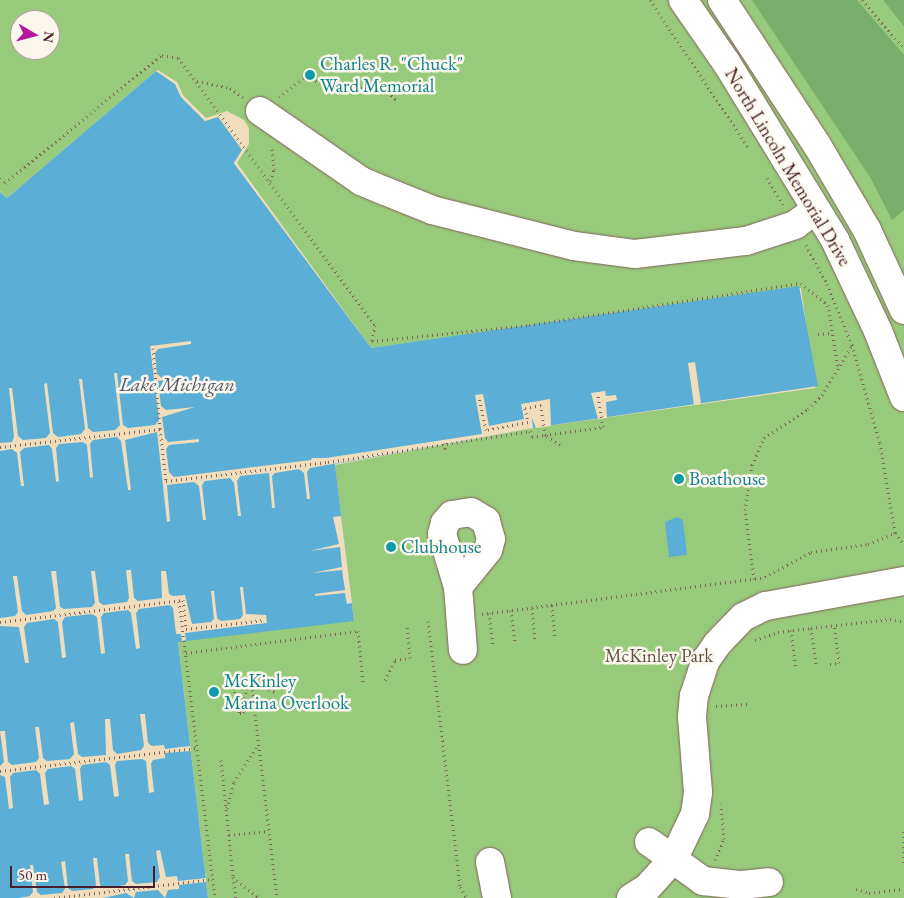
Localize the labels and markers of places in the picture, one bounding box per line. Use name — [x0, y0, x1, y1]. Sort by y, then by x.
place label: Charles R. "Chuck" Ward Memorial — [320, 53, 463, 97]
marker: Charles R. "Chuck" Ward Memorial — [304, 69, 316, 81]
place label: Boathouse — [689, 468, 765, 490]
marker: Boathouse — [673, 473, 685, 485]
place label: Clubhouse — [401, 536, 481, 558]
marker: Clubhouse — [385, 541, 397, 553]
place label: McKinley Marina Overlook — [224, 670, 349, 714]
marker: McKinley Marina Overlook — [208, 686, 220, 698]

